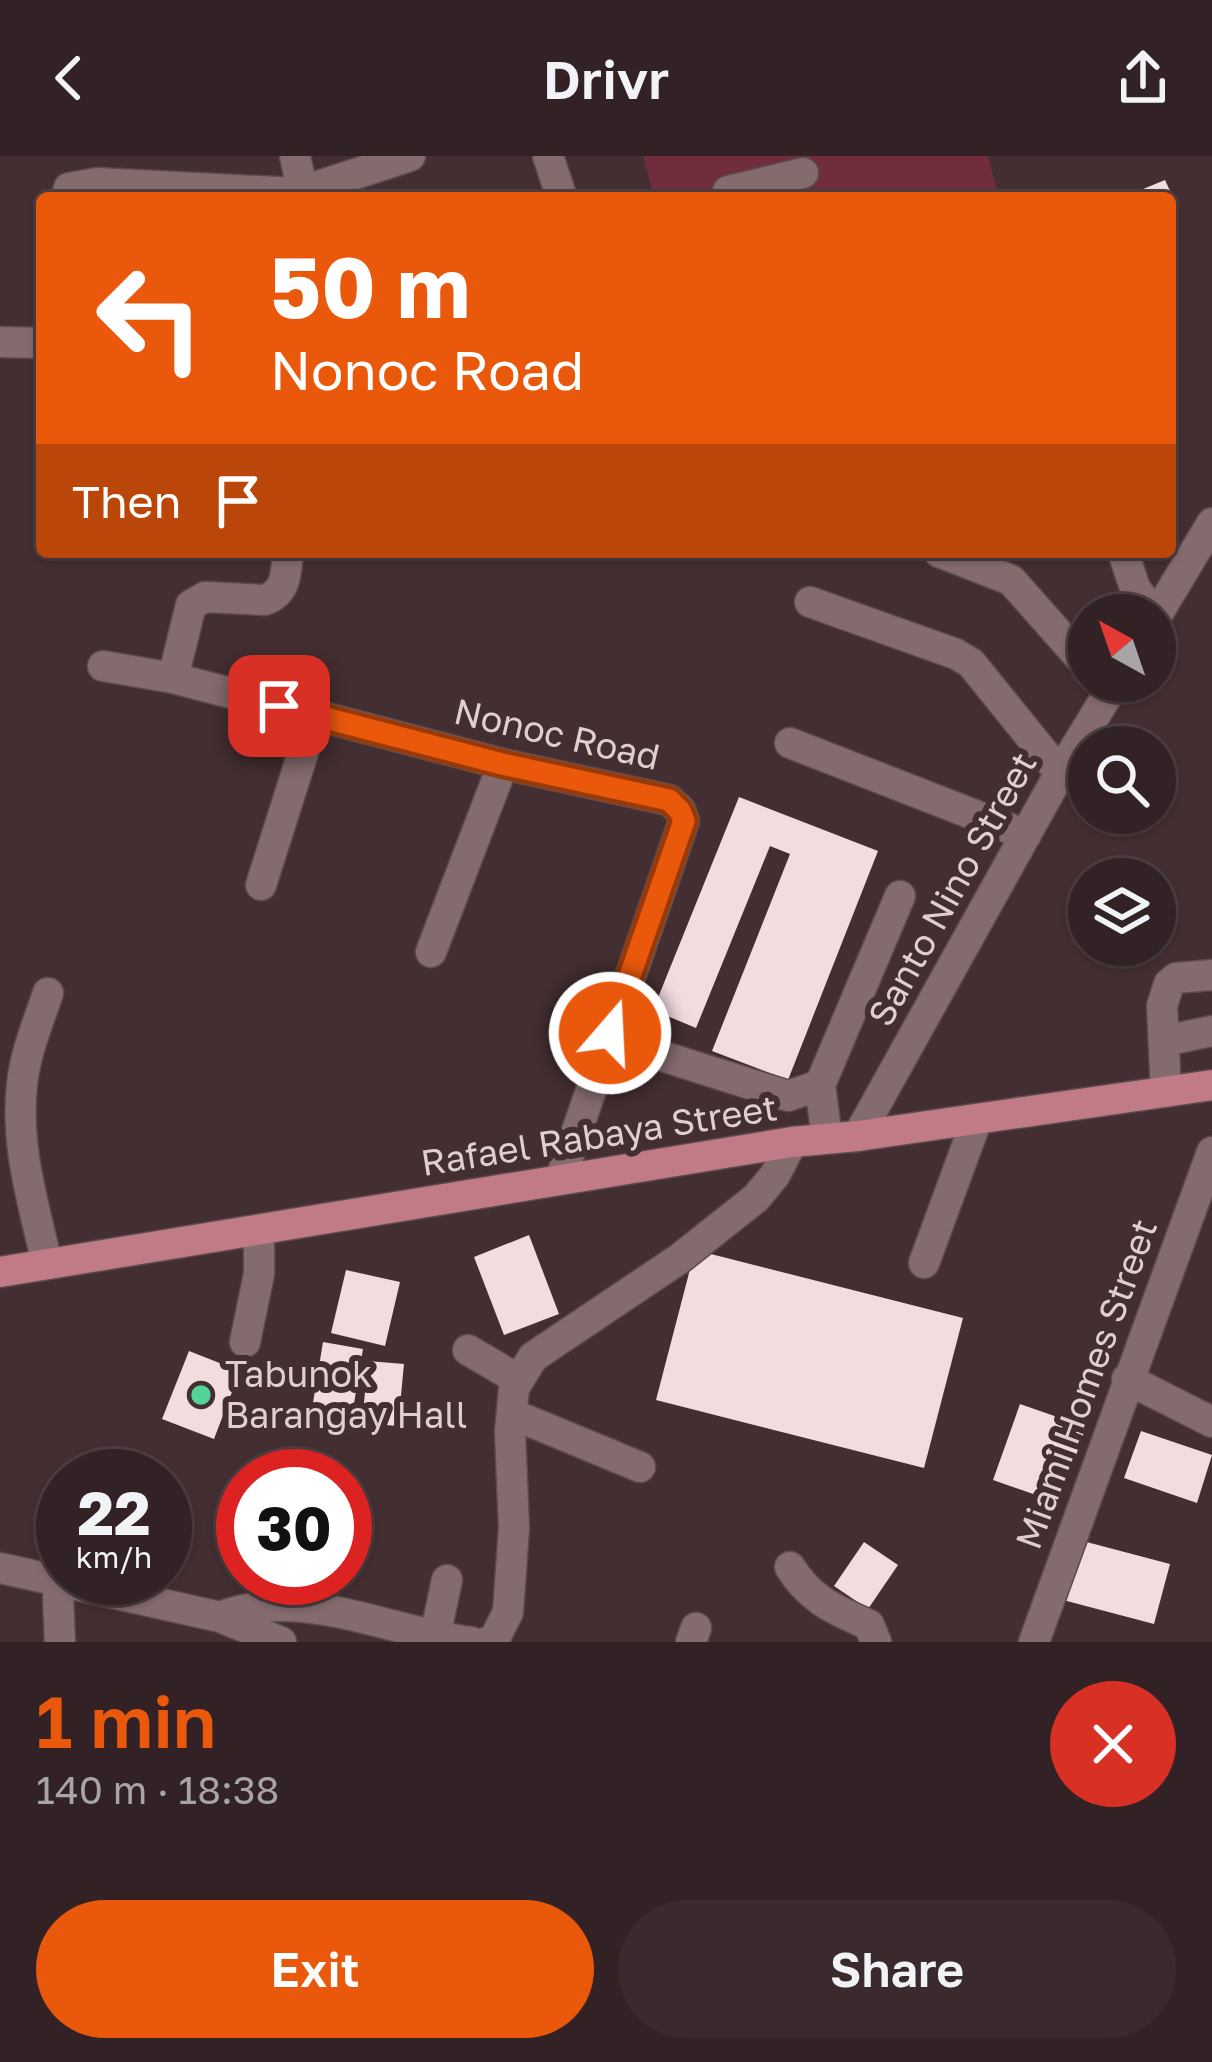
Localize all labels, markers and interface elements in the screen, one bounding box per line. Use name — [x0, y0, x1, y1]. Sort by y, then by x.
icon: back — [36, 45, 102, 111]
icon: share — [1110, 45, 1176, 111]
text: Drivr — [543, 46, 669, 111]
text: 50 m — [270, 236, 470, 336]
icon: left — [72, 240, 228, 396]
text: Nonoc Road — [270, 337, 584, 402]
icon: arrive — [205, 468, 271, 534]
text: Then — [72, 474, 181, 528]
north arrow — [1068, 594, 1176, 702]
map controls — [1068, 594, 1176, 966]
pin — [228, 655, 330, 757]
icon: arrive — [246, 673, 312, 739]
street label: Nonoc Road — [450, 689, 664, 778]
button: search — [1068, 726, 1176, 834]
street label: Santo Nino Street — [858, 744, 1045, 1033]
button: layers — [1068, 858, 1176, 966]
position arrow — [547, 970, 673, 1096]
street label: Rafael Rabaya Street — [418, 1085, 780, 1184]
street label: Miami Homes Street — [1006, 1213, 1165, 1555]
place label: Tabunok Barangay Hall — [225, 1352, 467, 1436]
marker: Tabunok Barangay Hall — [188, 1382, 214, 1408]
speed limit sign: 30 — [216, 1449, 372, 1605]
text: 22 — [77, 1476, 151, 1548]
text: km/h — [76, 1539, 152, 1575]
text: 1 min — [36, 1677, 216, 1764]
button: close — [1050, 1681, 1176, 1807]
text: 140 m · 18:38 — [36, 1766, 279, 1813]
button: Exit — [36, 1900, 594, 2038]
button: Share — [618, 1900, 1176, 2038]

